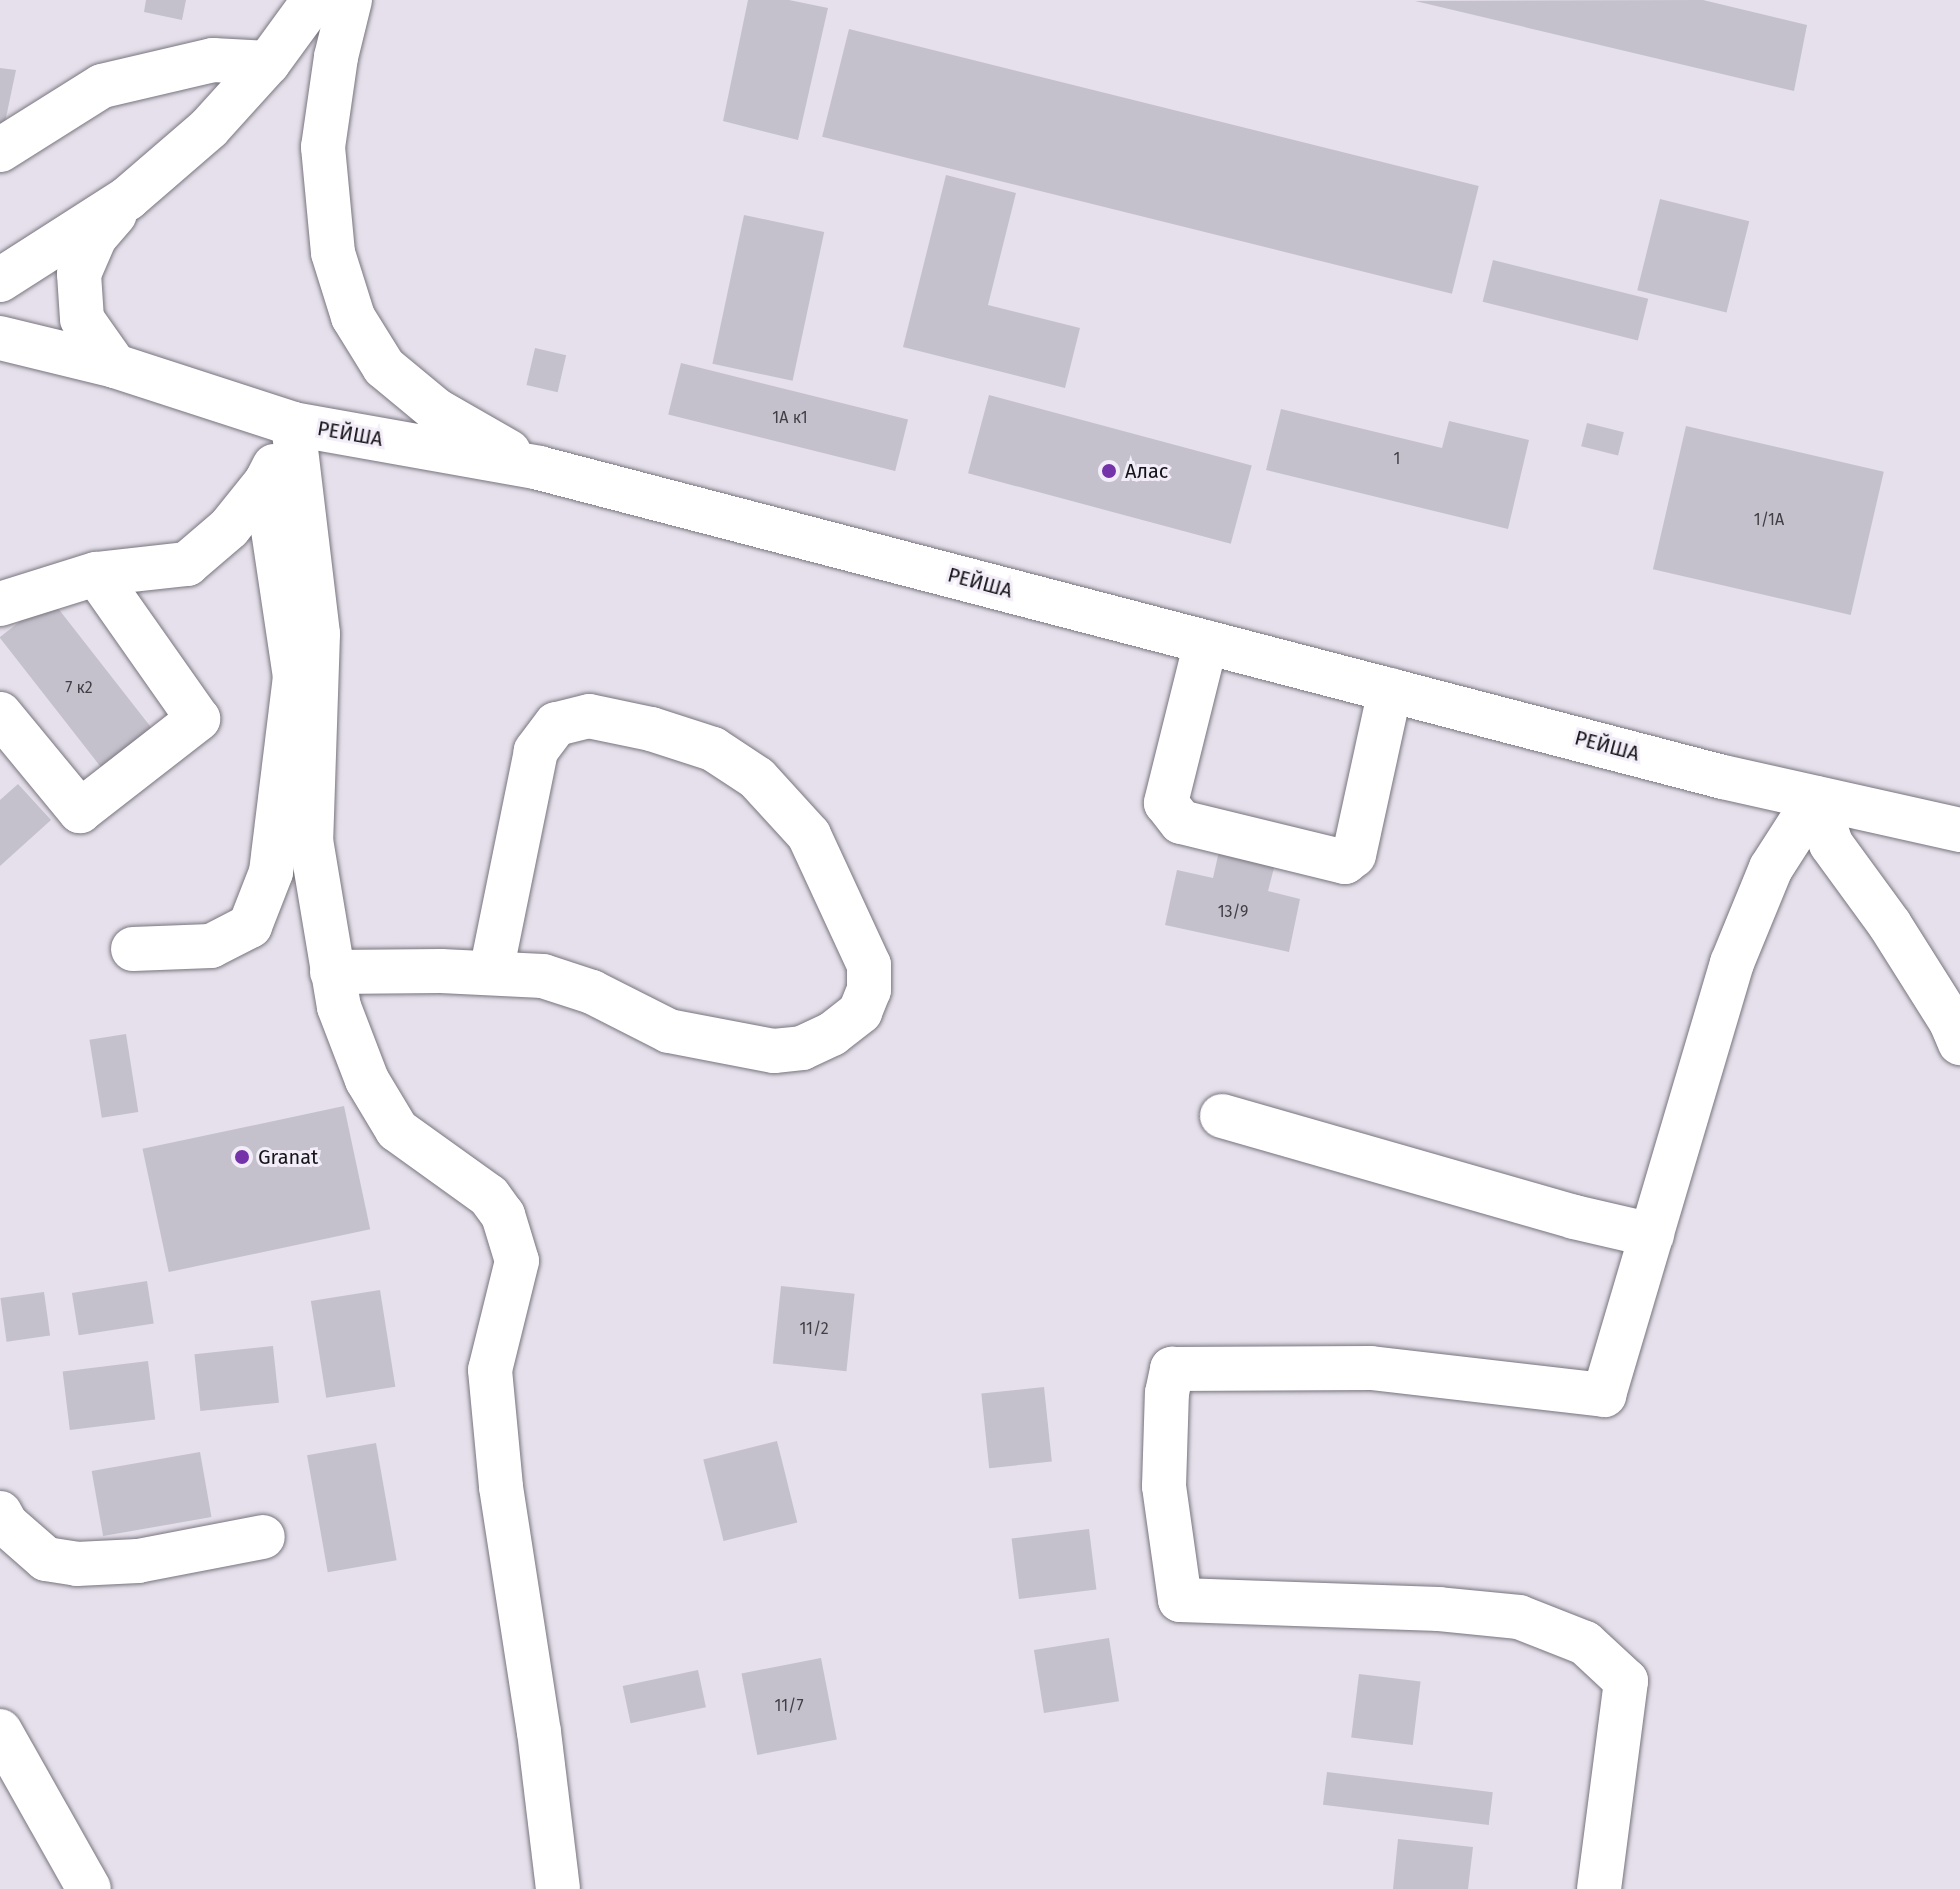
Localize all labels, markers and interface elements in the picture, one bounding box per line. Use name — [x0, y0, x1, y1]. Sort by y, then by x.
house number: 1А к1 — [772, 408, 808, 428]
street label: РЕЙША — [315, 416, 385, 452]
house number: 1 — [1394, 449, 1400, 469]
place label: Алас — [1125, 459, 1168, 483]
marker: Алас — [1100, 462, 1118, 480]
house number: 1/1А — [1754, 510, 1784, 530]
street label: РЕЙША — [945, 563, 1015, 603]
house number: 7 к2 — [65, 678, 93, 698]
street label: РЕЙША — [1572, 726, 1642, 766]
house number: 13/9 — [1218, 902, 1248, 922]
place label: Granat — [258, 1145, 318, 1169]
marker: Granat — [233, 1148, 251, 1166]
house number: 11/2 — [799, 1319, 829, 1339]
house number: 11/7 — [774, 1696, 804, 1716]

